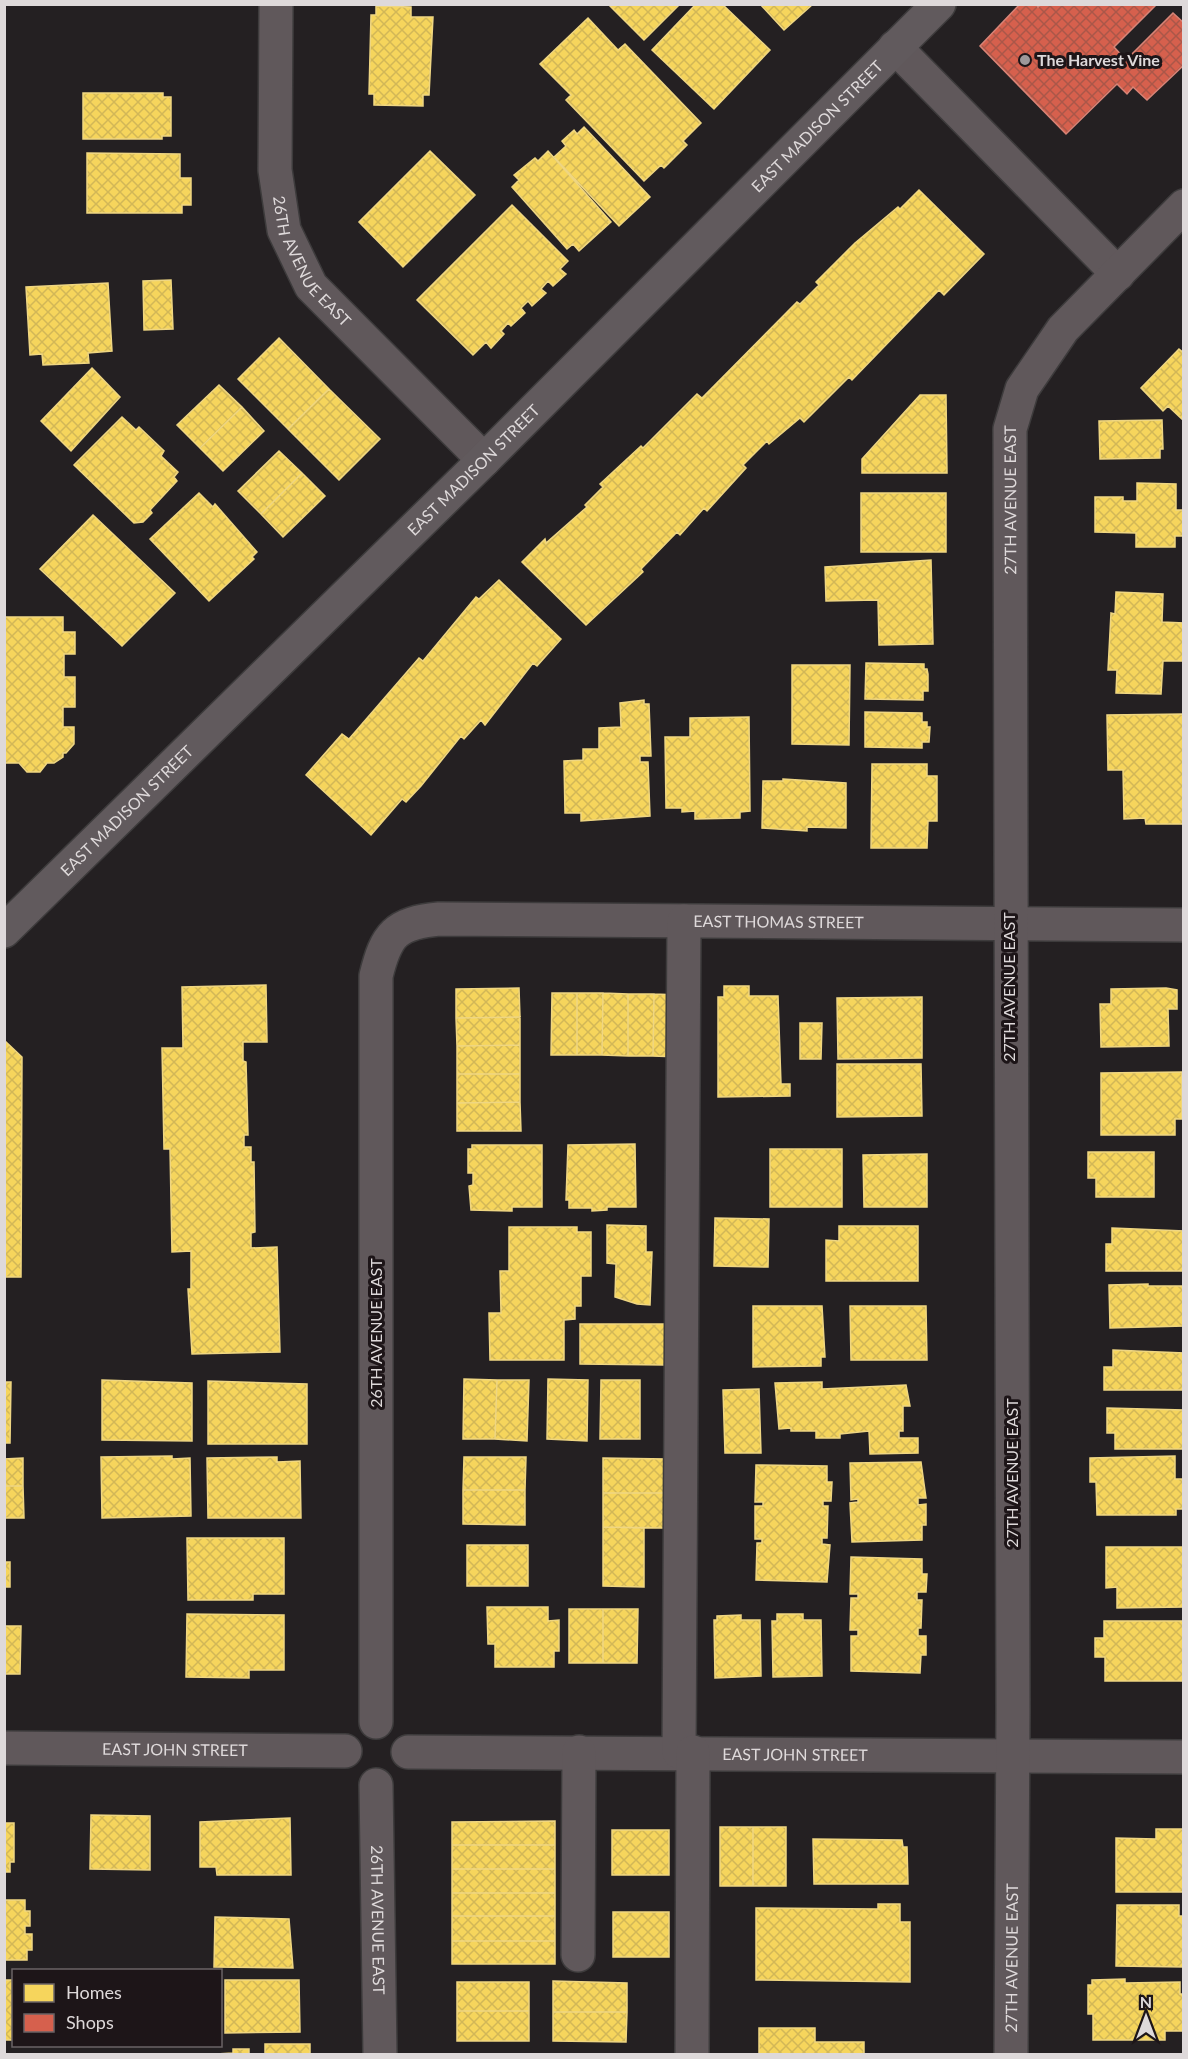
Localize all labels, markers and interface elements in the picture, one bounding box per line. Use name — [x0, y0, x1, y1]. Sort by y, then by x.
place label: The Harvest Vine — [1037, 50, 1160, 69]
marker: The Harvest Vine — [1018, 53, 1032, 67]
street label: EAST MADISON STREET — [747, 56, 887, 196]
street label: 26TH AVENUE EAST — [270, 194, 356, 330]
street label: EAST MADISON STREET — [403, 400, 543, 539]
street label: 27TH AVENUE EAST — [1000, 425, 1019, 575]
street label: EAST MADISON STREET — [56, 741, 197, 879]
street label: EAST THOMAS STREET — [693, 911, 865, 931]
street label: 27TH AVENUE EAST — [999, 912, 1018, 1062]
street label: 26TH AVENUE EAST — [366, 1258, 385, 1408]
street label: 27TH AVENUE EAST — [1002, 1398, 1021, 1548]
street label: EAST JOHN STREET — [102, 1739, 248, 1759]
street label: EAST JOHN STREET — [722, 1744, 868, 1764]
street label: 26TH AVENUE EAST — [368, 1845, 389, 1995]
street label: 27TH AVENUE EAST — [1001, 1883, 1021, 2033]
legend — [12, 1969, 222, 2047]
text: Homes — [66, 1981, 122, 2003]
north arrow — [1116, 1987, 1176, 2047]
text: N — [1140, 1992, 1152, 2011]
text: Shops — [66, 2011, 114, 2033]

